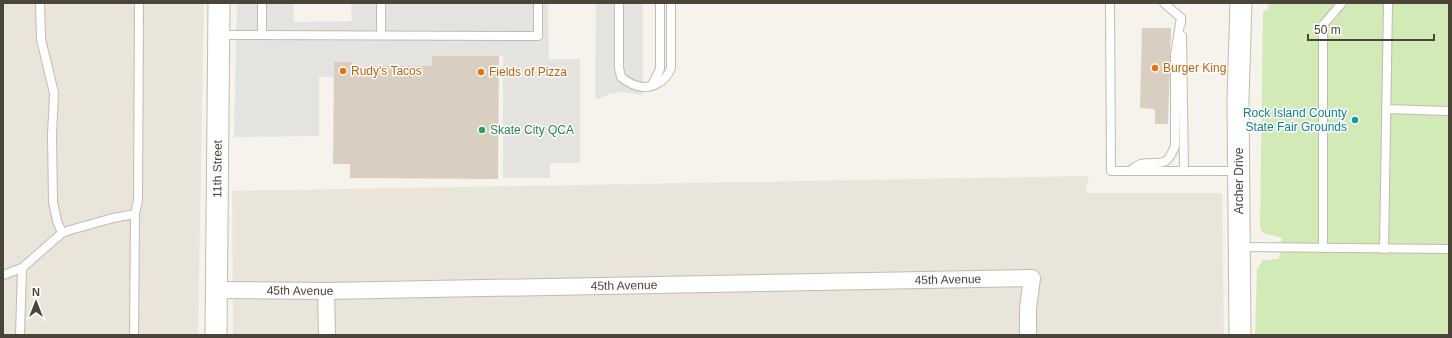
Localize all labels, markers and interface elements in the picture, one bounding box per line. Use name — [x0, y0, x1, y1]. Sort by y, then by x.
scale bar — [1308, 16, 1434, 42]
text: 50 m — [1314, 23, 1341, 37]
place label: Burger King — [1163, 61, 1226, 75]
marker: Burger King — [1150, 63, 1160, 73]
place label: Rudy's Tacos — [351, 64, 422, 78]
place label: Fields of Pizza — [489, 65, 567, 79]
marker: Rudy's Tacos — [338, 66, 348, 76]
marker: Fields of Pizza — [476, 67, 486, 77]
place label: Rock Island County State Fair Grounds — [1243, 106, 1347, 134]
marker: Rock Island County State Fair Grounds — [1350, 115, 1360, 125]
place label: Skate City QCA — [490, 123, 574, 137]
marker: Skate City QCA — [477, 125, 487, 135]
street label: 11th Street — [210, 139, 225, 198]
street label: Archer Drive — [1232, 147, 1246, 214]
street label: 45th Avenue — [914, 272, 982, 287]
street label: 45th Avenue — [591, 278, 658, 293]
north arrow — [16, 282, 56, 322]
street label: 45th Avenue — [267, 283, 334, 298]
text: N — [32, 286, 40, 298]

